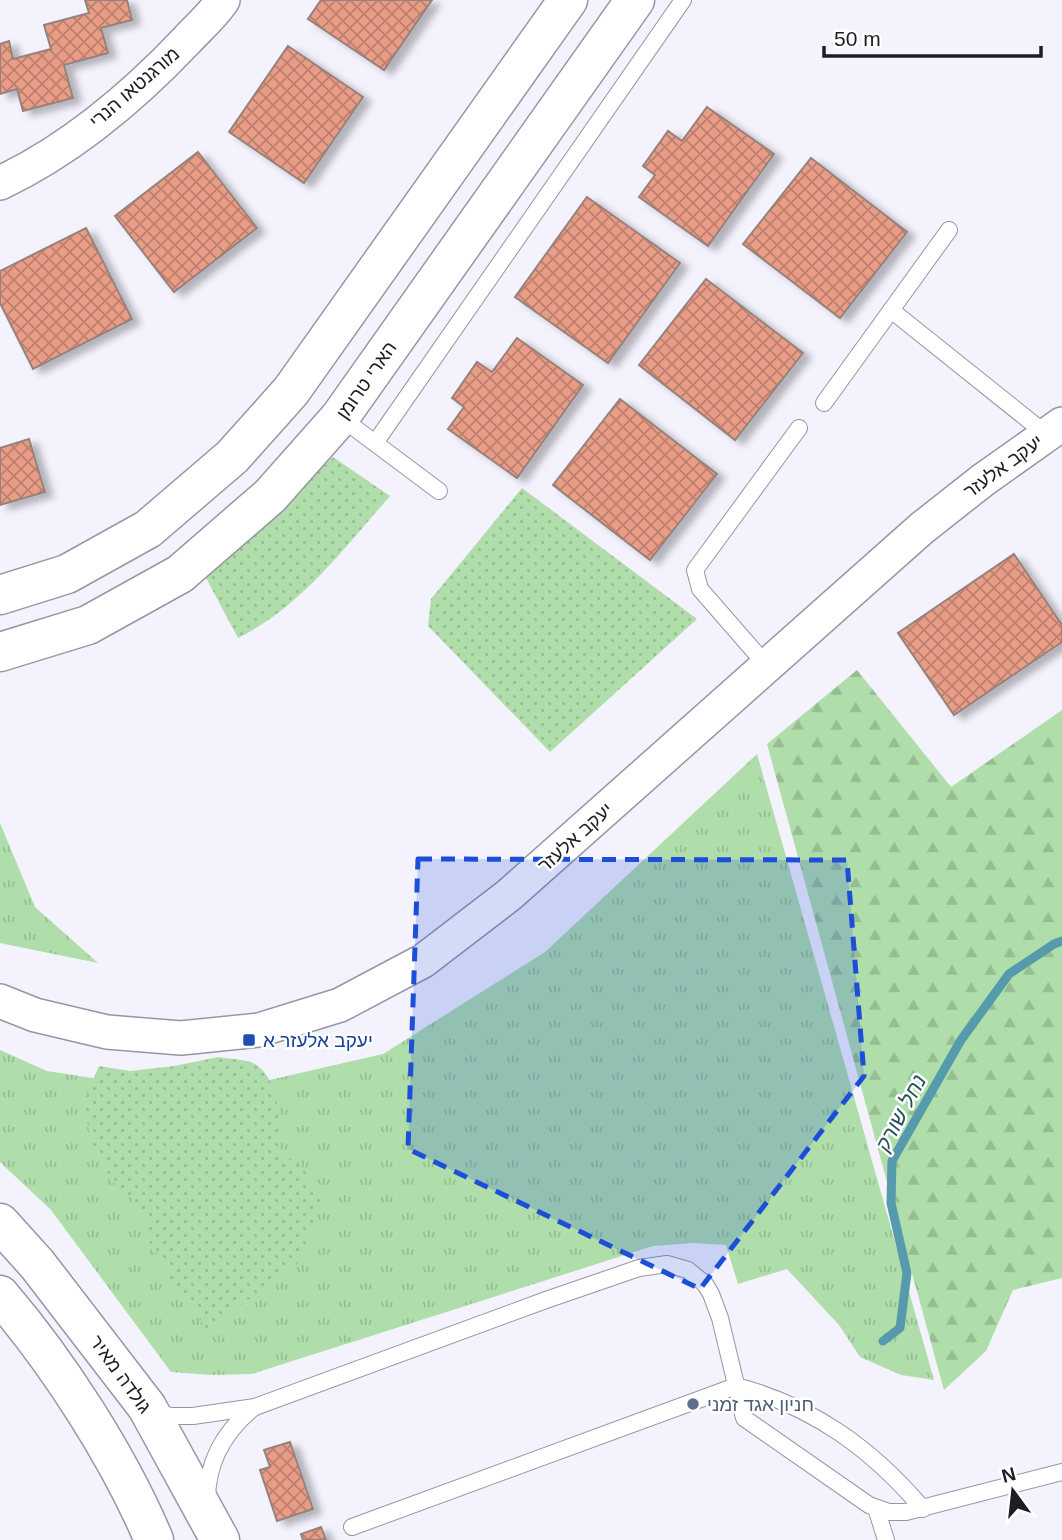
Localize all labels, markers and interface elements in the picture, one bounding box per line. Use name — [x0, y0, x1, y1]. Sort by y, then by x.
scale bar — [824, 14, 1041, 58]
text: 50 m — [834, 27, 881, 50]
street label: מורגנטאו הנרי — [85, 43, 183, 132]
street label: הארי טרומן — [332, 337, 401, 423]
street label: יעקב אלעזר — [960, 431, 1047, 502]
street label: יעקב אלעזר — [534, 799, 617, 876]
place label: יעקב אלעזר א — [263, 1030, 373, 1051]
marker: יעקב אלעזר א — [241, 1032, 257, 1048]
water label: נחל שורק — [870, 1071, 930, 1156]
street label: גולדה מאיר — [86, 1332, 156, 1417]
place label: חניון אגד זמני — [707, 1394, 814, 1415]
marker: חניון אגד זמני — [685, 1396, 701, 1412]
north arrow — [978, 1456, 1048, 1526]
text: N — [999, 1463, 1018, 1487]

